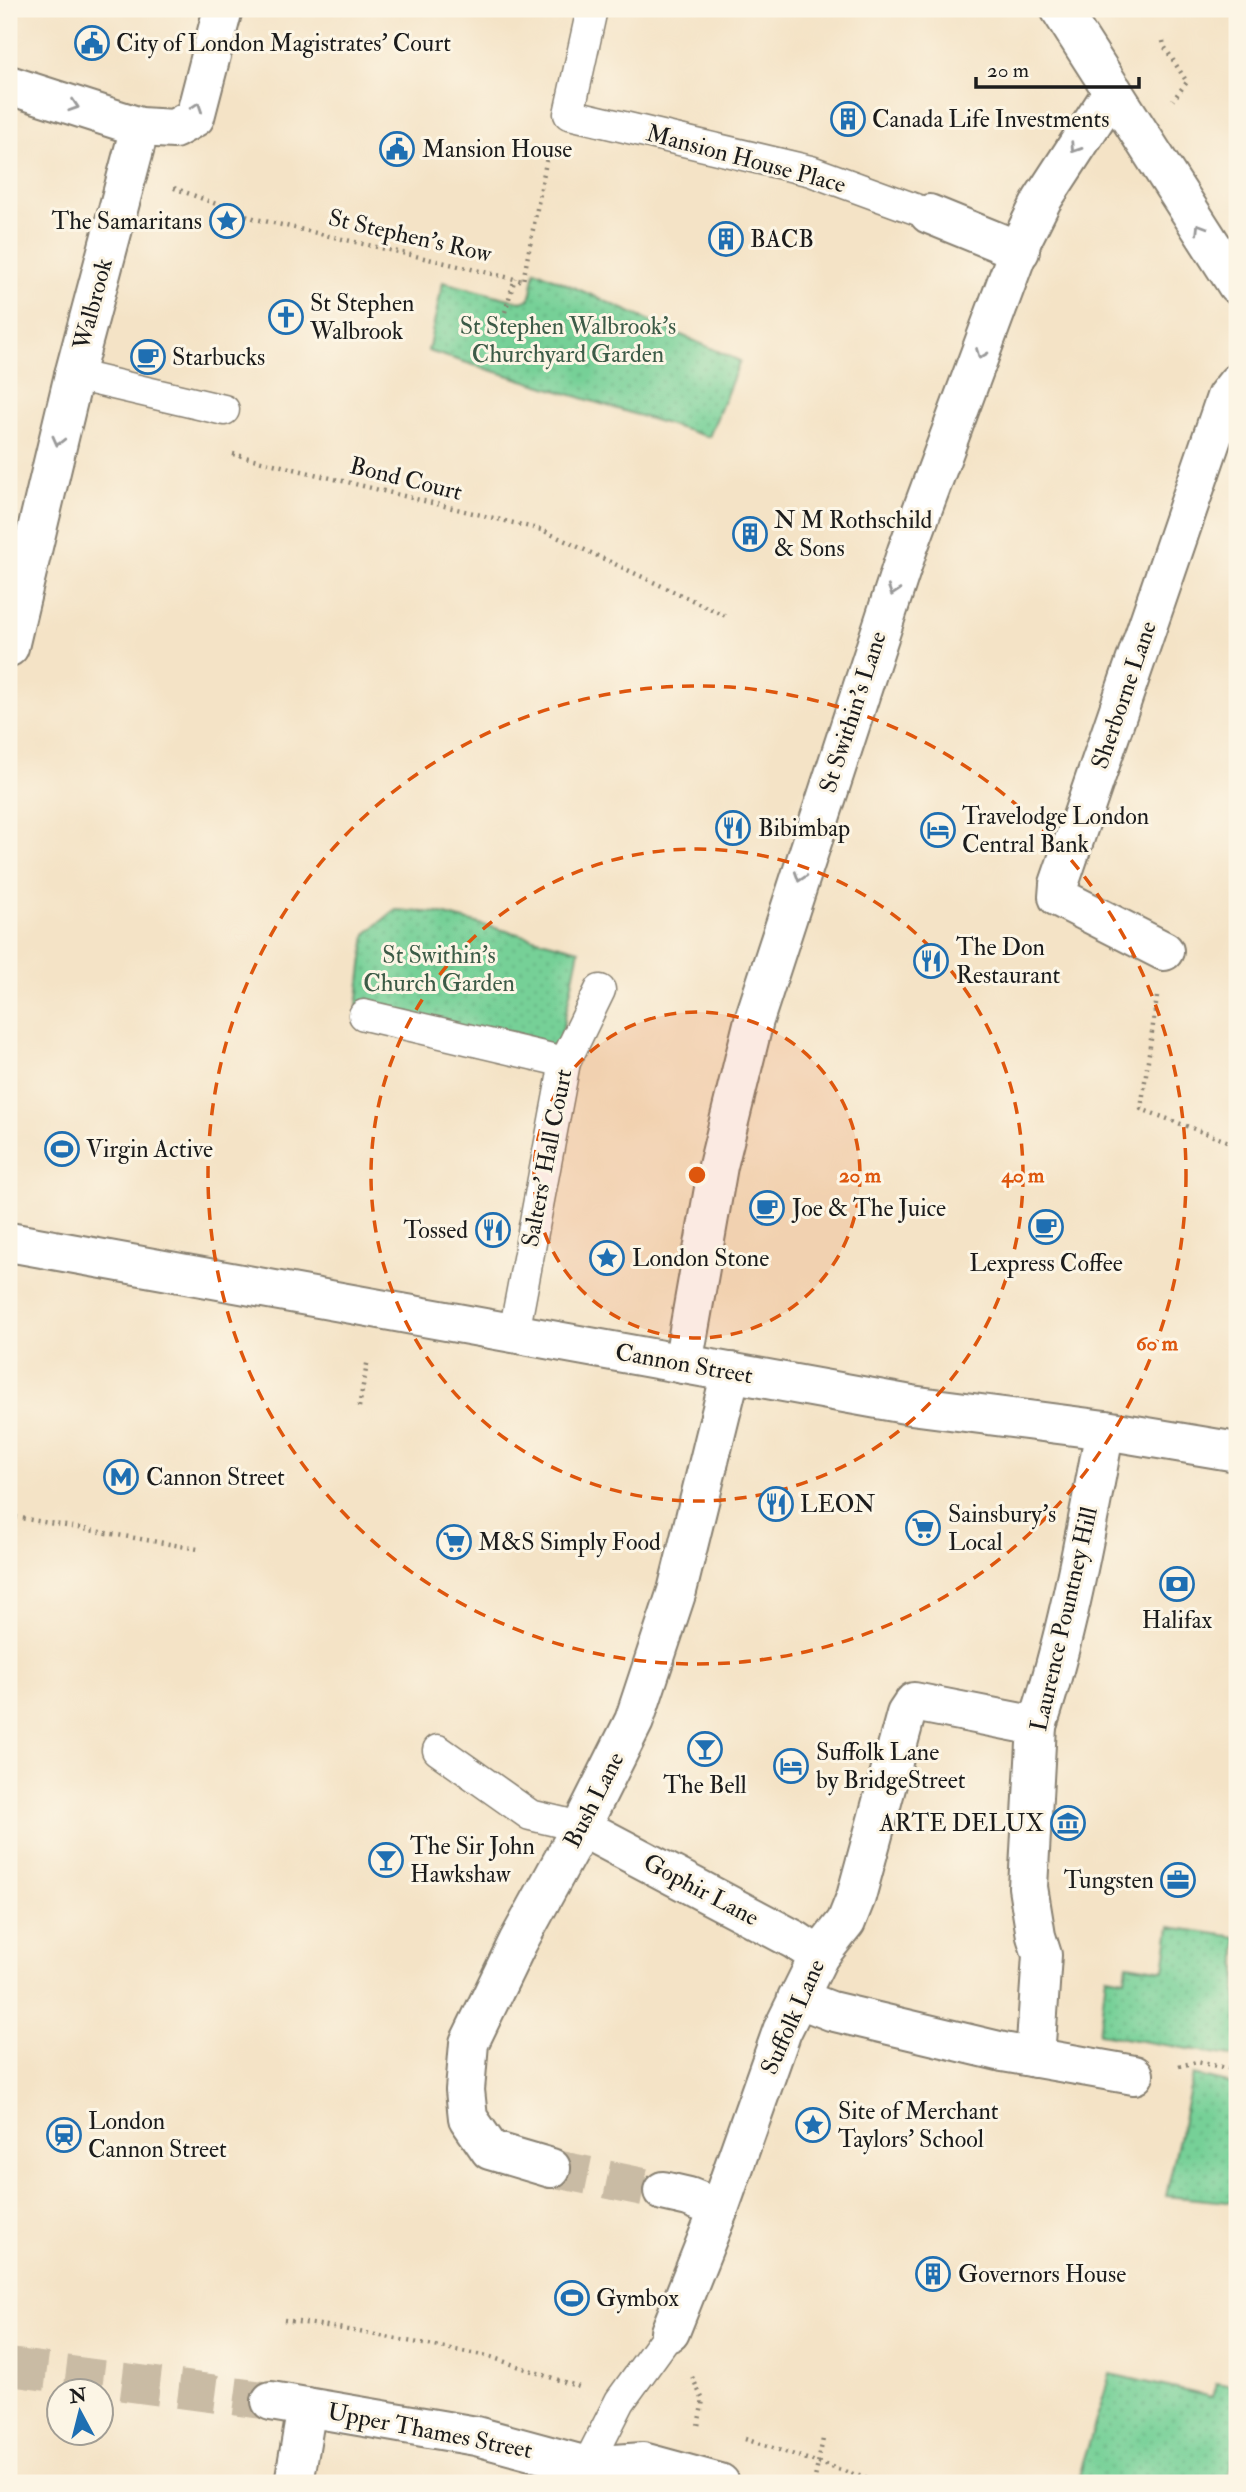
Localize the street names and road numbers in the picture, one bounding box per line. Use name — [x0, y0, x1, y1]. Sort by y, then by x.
street label: Mansion House Place — [643, 117, 849, 201]
street label: St Stephen's Row — [325, 202, 496, 270]
street label: Walbrook — [66, 254, 120, 354]
street label: Bond Court — [347, 450, 466, 508]
street label: Sherborne Lane — [1084, 617, 1164, 773]
street label: St Swithin's Lane — [812, 627, 894, 797]
street label: Salters' Hall Court — [515, 1066, 579, 1250]
street label: Cannon Street — [613, 1337, 755, 1391]
street label: Laurence Pountney Hill — [1023, 1504, 1105, 1734]
street label: Bush Lane — [557, 1747, 631, 1853]
street label: Gophir Lane — [638, 1847, 764, 1933]
street label: Suffolk Lane — [754, 1954, 832, 2080]
street label: Upper Thames Street — [325, 2396, 535, 2466]

